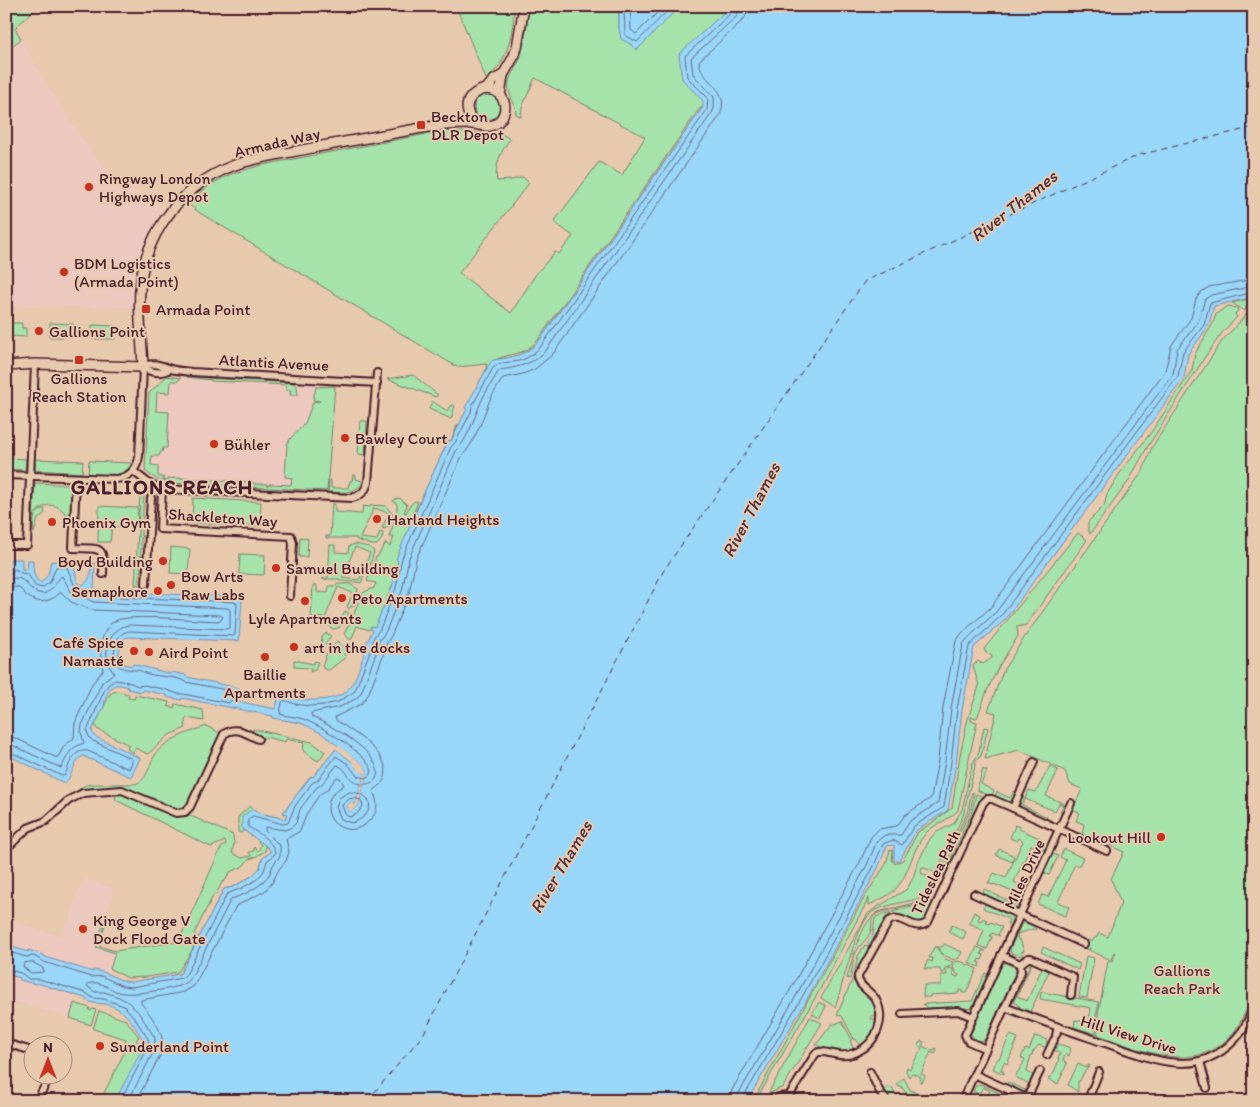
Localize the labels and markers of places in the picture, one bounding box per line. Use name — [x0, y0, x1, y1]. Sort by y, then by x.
place label: Beckton DLR Depot — [431, 107, 504, 144]
marker: Beckton DLR Depot — [415, 119, 427, 131]
place label: Ringway London Highways Depot — [99, 169, 210, 206]
marker: Ringway London Highways Depot — [83, 181, 95, 193]
place label: BDM Logistics (Armada Point) — [74, 254, 179, 291]
marker: BDM Logistics (Armada Point) — [58, 266, 70, 278]
place label: Armada Point — [156, 300, 250, 319]
marker: Armada Point — [140, 303, 152, 315]
place label: Gallions Point — [49, 322, 145, 341]
marker: Gallions Point — [33, 325, 45, 337]
marker: Gallions Reach Station — [73, 354, 85, 366]
place label: Gallions Reach Station — [32, 369, 127, 406]
place label: Bawley Court — [355, 429, 447, 448]
marker: Bawley Court — [339, 432, 351, 444]
place label: Bühler — [224, 435, 271, 454]
marker: Bühler — [208, 438, 220, 450]
place label: Harland Heights — [387, 510, 499, 529]
place label: Phoenix Gym — [62, 513, 151, 532]
marker: Harland Heights — [371, 513, 383, 525]
marker: Phoenix Gym — [46, 516, 58, 528]
place label: Boyd Building — [58, 552, 154, 571]
marker: Boyd Building — [157, 555, 169, 567]
place label: Samuel Building — [286, 559, 400, 578]
marker: Samuel Building — [270, 562, 282, 574]
place label: Bow Arts Raw Labs — [181, 567, 245, 604]
marker: Bow Arts Raw Labs — [165, 579, 177, 591]
place label: Semaphore — [72, 582, 148, 601]
marker: Semaphore — [152, 585, 164, 597]
place label: Peto Apartments — [352, 589, 468, 608]
marker: Peto Apartments — [336, 592, 348, 604]
marker: Lyle Apartments — [299, 595, 311, 607]
place label: Lyle Apartments — [248, 609, 362, 628]
place label: Café Spice Namasté — [52, 633, 124, 670]
place label: art in the docks — [304, 638, 410, 657]
marker: art in the docks — [288, 641, 300, 653]
place label: Aird Point — [159, 643, 228, 662]
marker: Café Spice Namasté — [128, 645, 140, 657]
marker: Aird Point — [143, 646, 155, 658]
marker: Baillie Apartments — [259, 651, 271, 663]
place label: Baillie Apartments — [224, 665, 306, 702]
place label: Lookout Hill — [1068, 828, 1151, 847]
marker: Lookout Hill — [1155, 831, 1167, 843]
place label: King George V Dock Flood Gate — [93, 911, 206, 948]
marker: King George V Dock Flood Gate — [77, 923, 89, 935]
place label: Sunderland Point — [110, 1037, 229, 1056]
marker: Sunderland Point — [94, 1040, 106, 1052]

